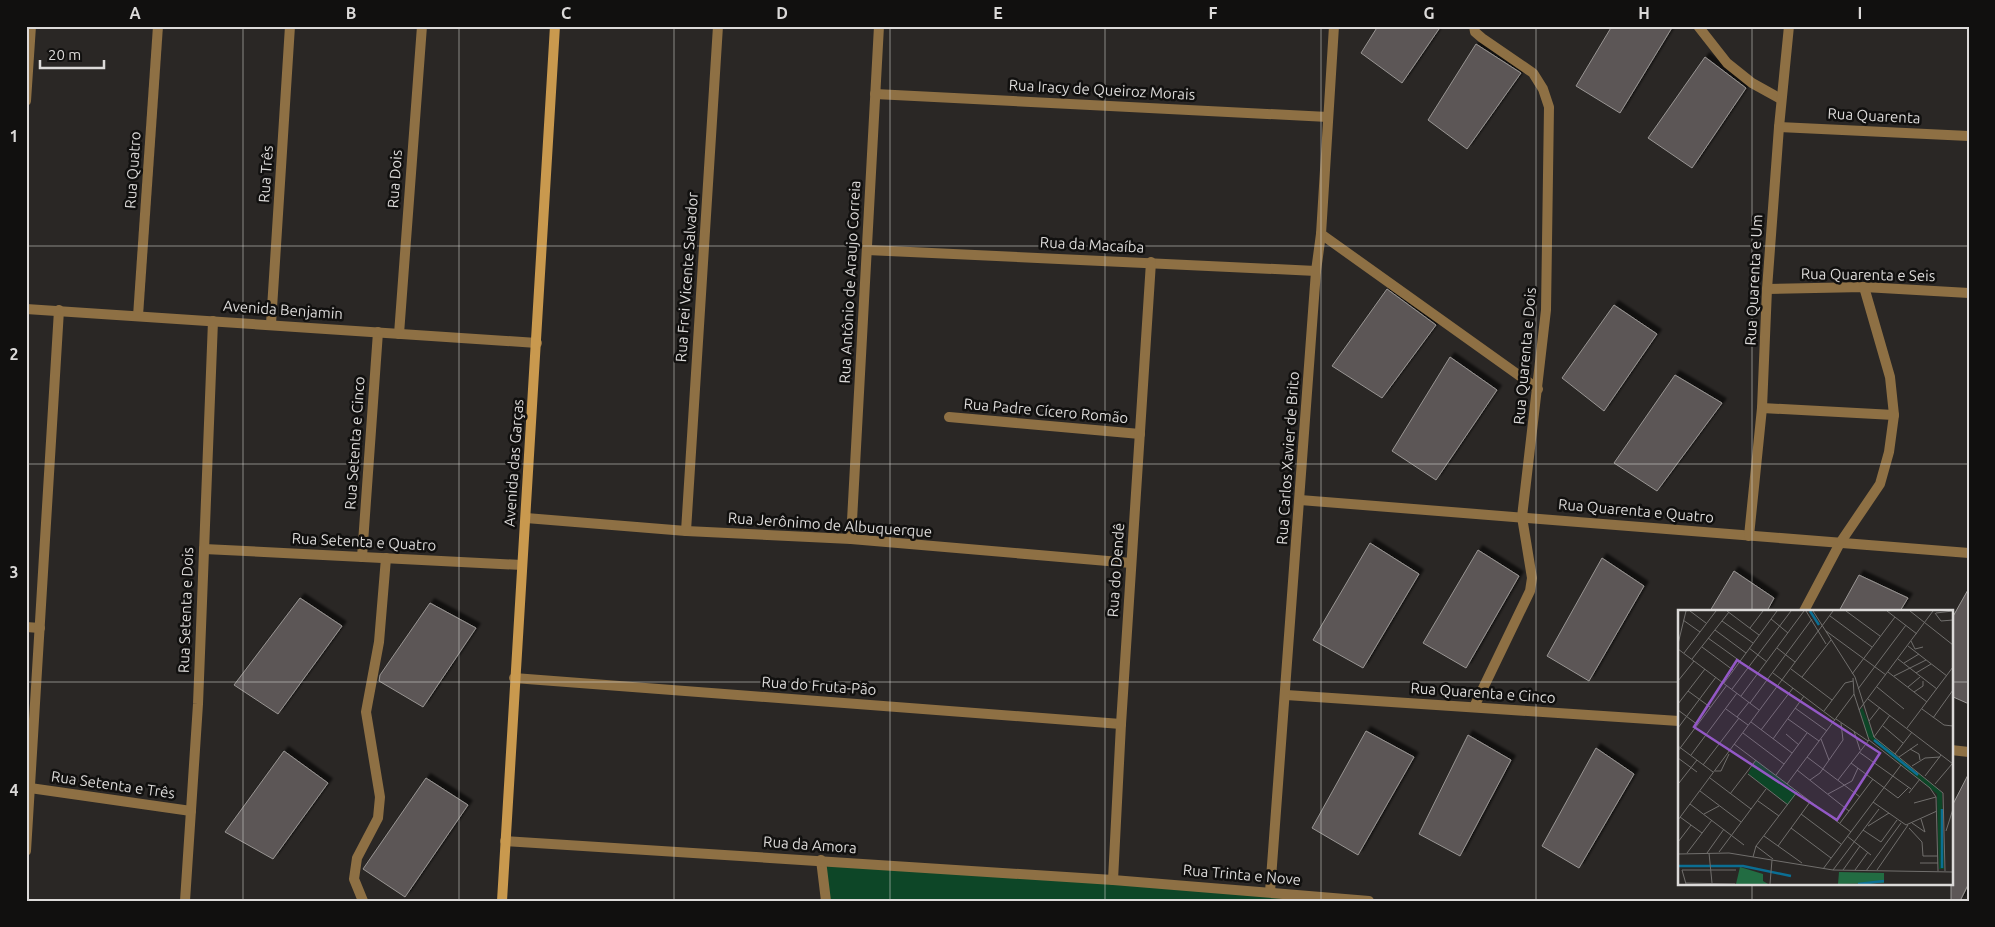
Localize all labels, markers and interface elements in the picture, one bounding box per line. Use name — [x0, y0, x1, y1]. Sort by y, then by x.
text: A — [129, 4, 141, 22]
text: B — [346, 4, 356, 22]
text: C — [561, 4, 571, 22]
text: D — [776, 4, 788, 22]
text: E — [993, 4, 1003, 22]
text: F — [1209, 4, 1218, 22]
text: G — [1423, 4, 1435, 22]
text: H — [1638, 4, 1650, 22]
text: I — [1858, 4, 1862, 22]
scale bar — [40, 38, 104, 70]
text: 20 m — [48, 46, 81, 63]
street label: Rua Iracy de Queiroz Morais — [1008, 76, 1196, 103]
street label: Rua Quarenta — [1827, 105, 1921, 126]
text: 1 — [9, 127, 19, 145]
street label: Rua Quatro — [121, 131, 144, 209]
street label: Rua Três — [255, 145, 276, 203]
street label: Rua Dois — [384, 149, 405, 209]
street label: Rua Antônio de Araujo Correia — [836, 180, 863, 384]
street label: Rua Frei Vicente Salvador — [672, 191, 701, 363]
street label: Rua Quarenta e Um — [1742, 214, 1765, 346]
street label: Rua da Macaíba — [1039, 233, 1145, 256]
street label: Rua Quarenta e Seis — [1801, 265, 1935, 284]
street label: Rua Quarenta e Dois — [1510, 287, 1539, 425]
street label: Avenida Benjamin — [223, 297, 344, 322]
text: 2 — [9, 345, 19, 363]
street label: Rua Carlos Xavier de Brito — [1273, 371, 1302, 545]
street label: Rua Setenta e Cinco — [341, 376, 368, 510]
street label: Rua Padre Cícero Romão — [963, 395, 1129, 426]
street label: Avenida das Garças — [501, 398, 526, 527]
street label: Rua Quarenta e Quatro — [1557, 495, 1715, 526]
street label: Rua Jerônimo de Albuquerque — [727, 509, 933, 540]
street label: Rua do Dendê — [1104, 522, 1127, 618]
street label: Rua Setenta e Quatro — [291, 529, 437, 554]
street label: Rua Setenta e Dois — [175, 547, 196, 673]
text: 3 — [9, 563, 19, 581]
inset map — [1678, 610, 1952, 884]
street label: Rua do Fruta-Pão — [761, 673, 877, 698]
street label: Rua Quarenta e Cinco — [1410, 679, 1556, 706]
street label: Rua Setenta e Três — [50, 767, 176, 802]
text: 4 — [9, 781, 19, 799]
street label: Rua da Amora — [763, 833, 857, 856]
street label: Rua Trinta e Nove — [1182, 861, 1302, 888]

